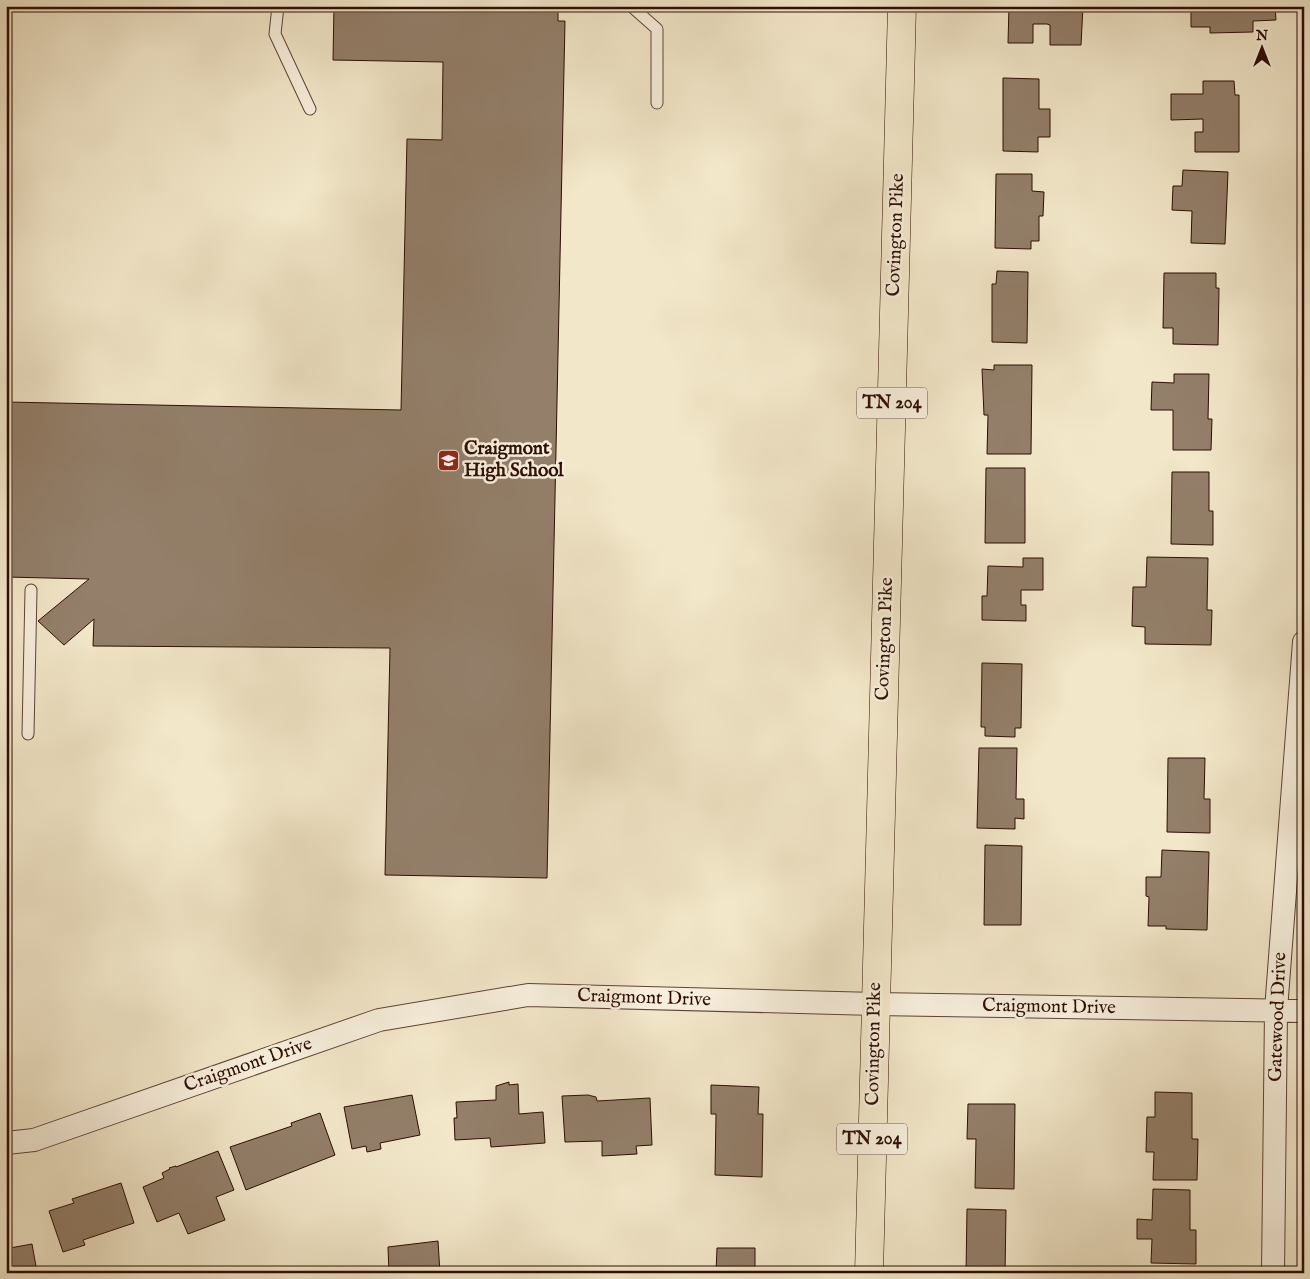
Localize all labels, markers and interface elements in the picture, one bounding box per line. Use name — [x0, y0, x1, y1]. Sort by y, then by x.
north arrow — [1238, 22, 1288, 72]
text: N — [1255, 27, 1268, 45]
street label: Covington Pike — [882, 173, 910, 297]
road number: TN 204 — [857, 388, 927, 418]
place label: Craigmont High School — [464, 437, 564, 483]
school or university icon: Craigmont High School — [436, 448, 460, 472]
street label: Covington Pike — [871, 577, 899, 701]
street label: Gatewood Drive — [1264, 951, 1292, 1082]
street label: Covington Pike — [861, 982, 887, 1106]
street label: Craigmont Drive — [577, 984, 712, 1012]
street label: Craigmont Drive — [982, 994, 1116, 1020]
street label: Craigmont Drive — [181, 1032, 315, 1098]
road number: TN 204 — [837, 1124, 907, 1154]

